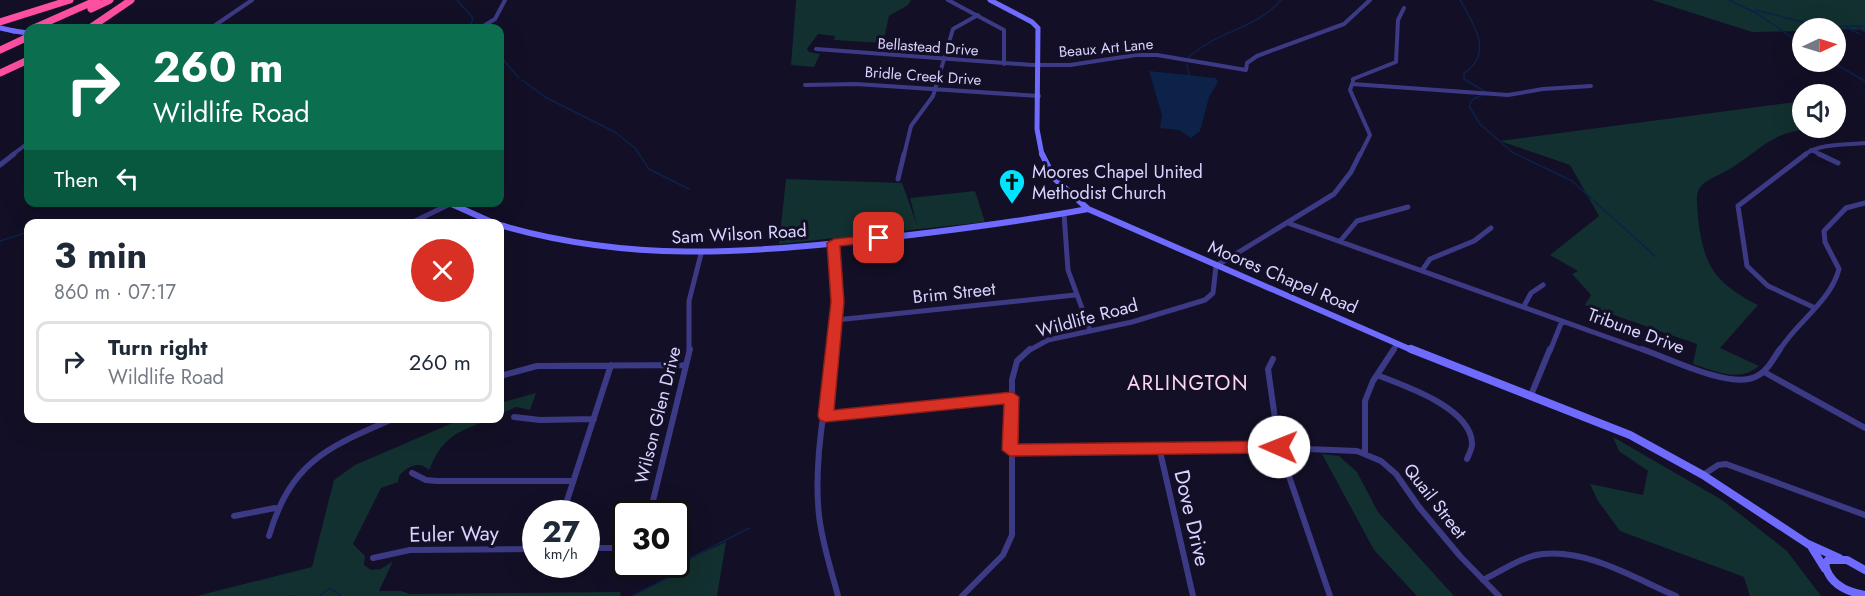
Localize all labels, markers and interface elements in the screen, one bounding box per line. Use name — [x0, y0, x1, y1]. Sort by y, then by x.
north arrow — [1792, 18, 1846, 72]
map controls — [1792, 18, 1846, 138]
street label: Bellastead Drive — [877, 32, 980, 62]
street label: Beaux Art Lane — [1058, 33, 1154, 63]
text: 260 m — [153, 37, 284, 98]
icon: right — [54, 48, 132, 126]
street label: Bridle Creek Drive — [864, 61, 982, 91]
button: sound — [1792, 84, 1846, 138]
text: Wildlife Road — [153, 93, 310, 132]
place label: Moores Chapel United Methodist Church — [1032, 159, 1203, 206]
icon: left — [111, 162, 144, 195]
text: Then — [54, 163, 99, 195]
church icon: Moores Chapel United Methodist Church — [997, 167, 1027, 205]
pin — [853, 212, 904, 263]
street label: Sam Wilson Road — [671, 217, 807, 251]
icon: arrive — [862, 221, 895, 254]
text: 3 min — [54, 229, 147, 281]
street label: Moores Chapel Road — [1204, 234, 1362, 320]
button: close — [411, 239, 474, 302]
street label: Brim Street — [911, 276, 997, 310]
text: 860 m · 07:17 — [54, 278, 176, 307]
street label: Wildlife Road — [1033, 292, 1141, 344]
street label: Tribune Drive — [1584, 301, 1688, 361]
text: Turn right — [108, 331, 208, 363]
street label: Wilson Glen Drive — [628, 344, 688, 486]
icon: right — [57, 345, 90, 378]
text: 260 m — [409, 346, 471, 378]
text: Wildlife Road — [108, 363, 224, 392]
district label: ARLINGTON — [1127, 369, 1249, 398]
position arrow — [1247, 415, 1311, 479]
street label: Quail Street — [1397, 458, 1473, 545]
street label: Dove Drive — [1166, 467, 1218, 569]
speed limit sign: 30 — [612, 500, 690, 578]
text: 27 — [542, 510, 580, 553]
street label: Euler Way — [409, 518, 500, 550]
text: km/h — [544, 543, 578, 565]

